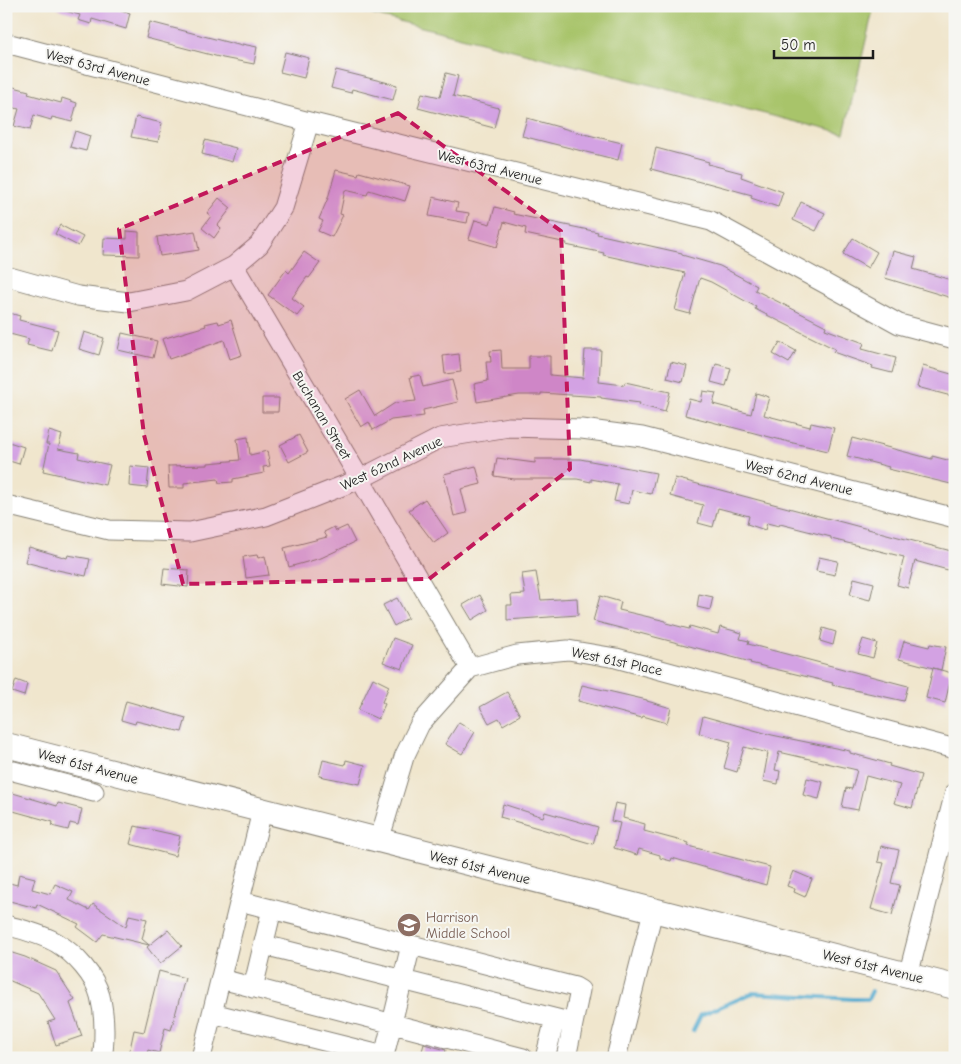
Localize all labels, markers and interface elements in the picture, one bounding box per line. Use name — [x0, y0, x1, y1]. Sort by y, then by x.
scale bar — [774, 28, 872, 60]
text: 50 m — [781, 36, 816, 54]
street label: West 63rd Avenue — [44, 45, 152, 90]
street label: West 63rd Avenue — [436, 146, 544, 189]
street label: Buchanan Street — [289, 368, 355, 463]
street label: West 62nd Avenue — [338, 432, 445, 494]
street label: West 62nd Avenue — [743, 456, 854, 499]
street label: West 61st Place — [570, 644, 664, 679]
street label: West 61st Avenue — [36, 745, 140, 788]
street label: West 61st Avenue — [428, 847, 532, 888]
place label: Harrison Middle School — [426, 909, 510, 942]
school or university icon: Harrison Middle School — [396, 912, 422, 938]
street label: West 61st Avenue — [821, 946, 925, 987]

